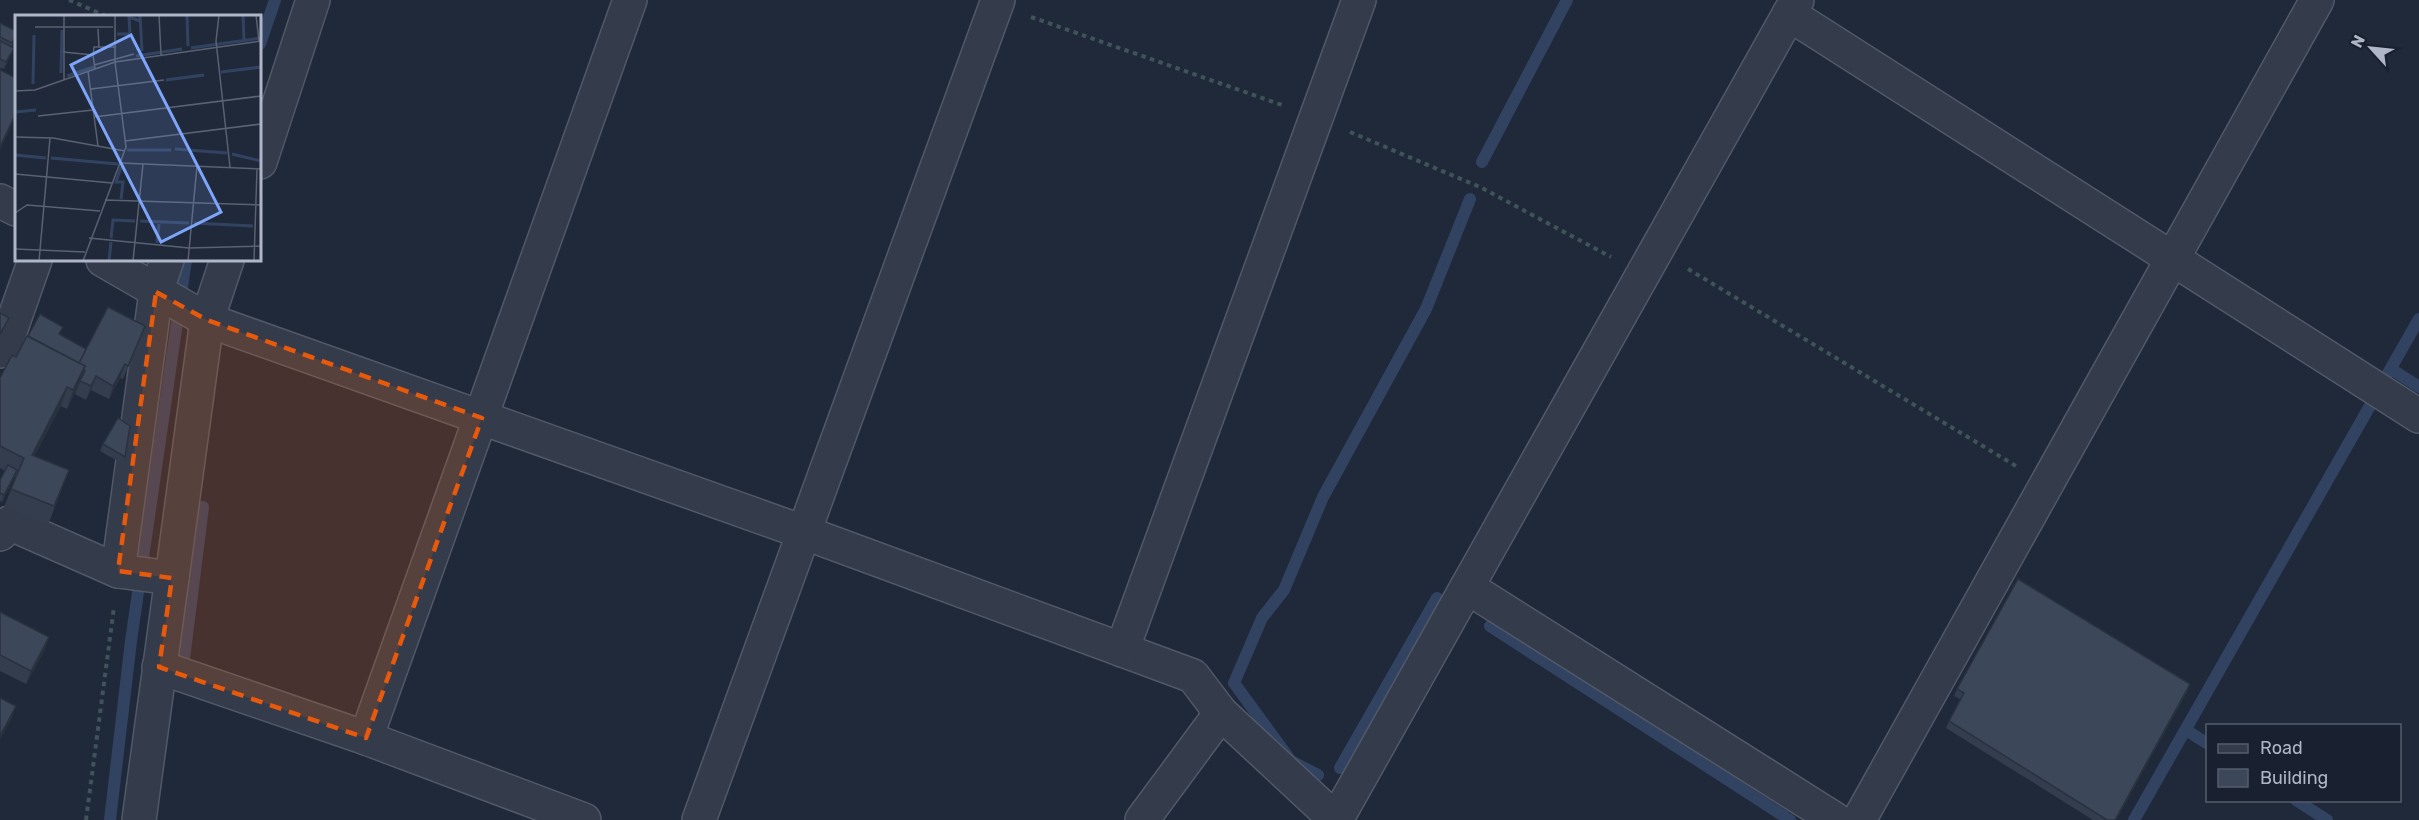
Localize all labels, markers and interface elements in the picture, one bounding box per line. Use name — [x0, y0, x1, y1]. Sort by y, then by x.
inset map — [15, 15, 261, 261]
north arrow — [2341, 18, 2401, 78]
text: N — [2347, 32, 2369, 51]
legend — [2206, 724, 2401, 802]
text: Road — [2260, 737, 2303, 759]
text: Building — [2260, 767, 2328, 789]

